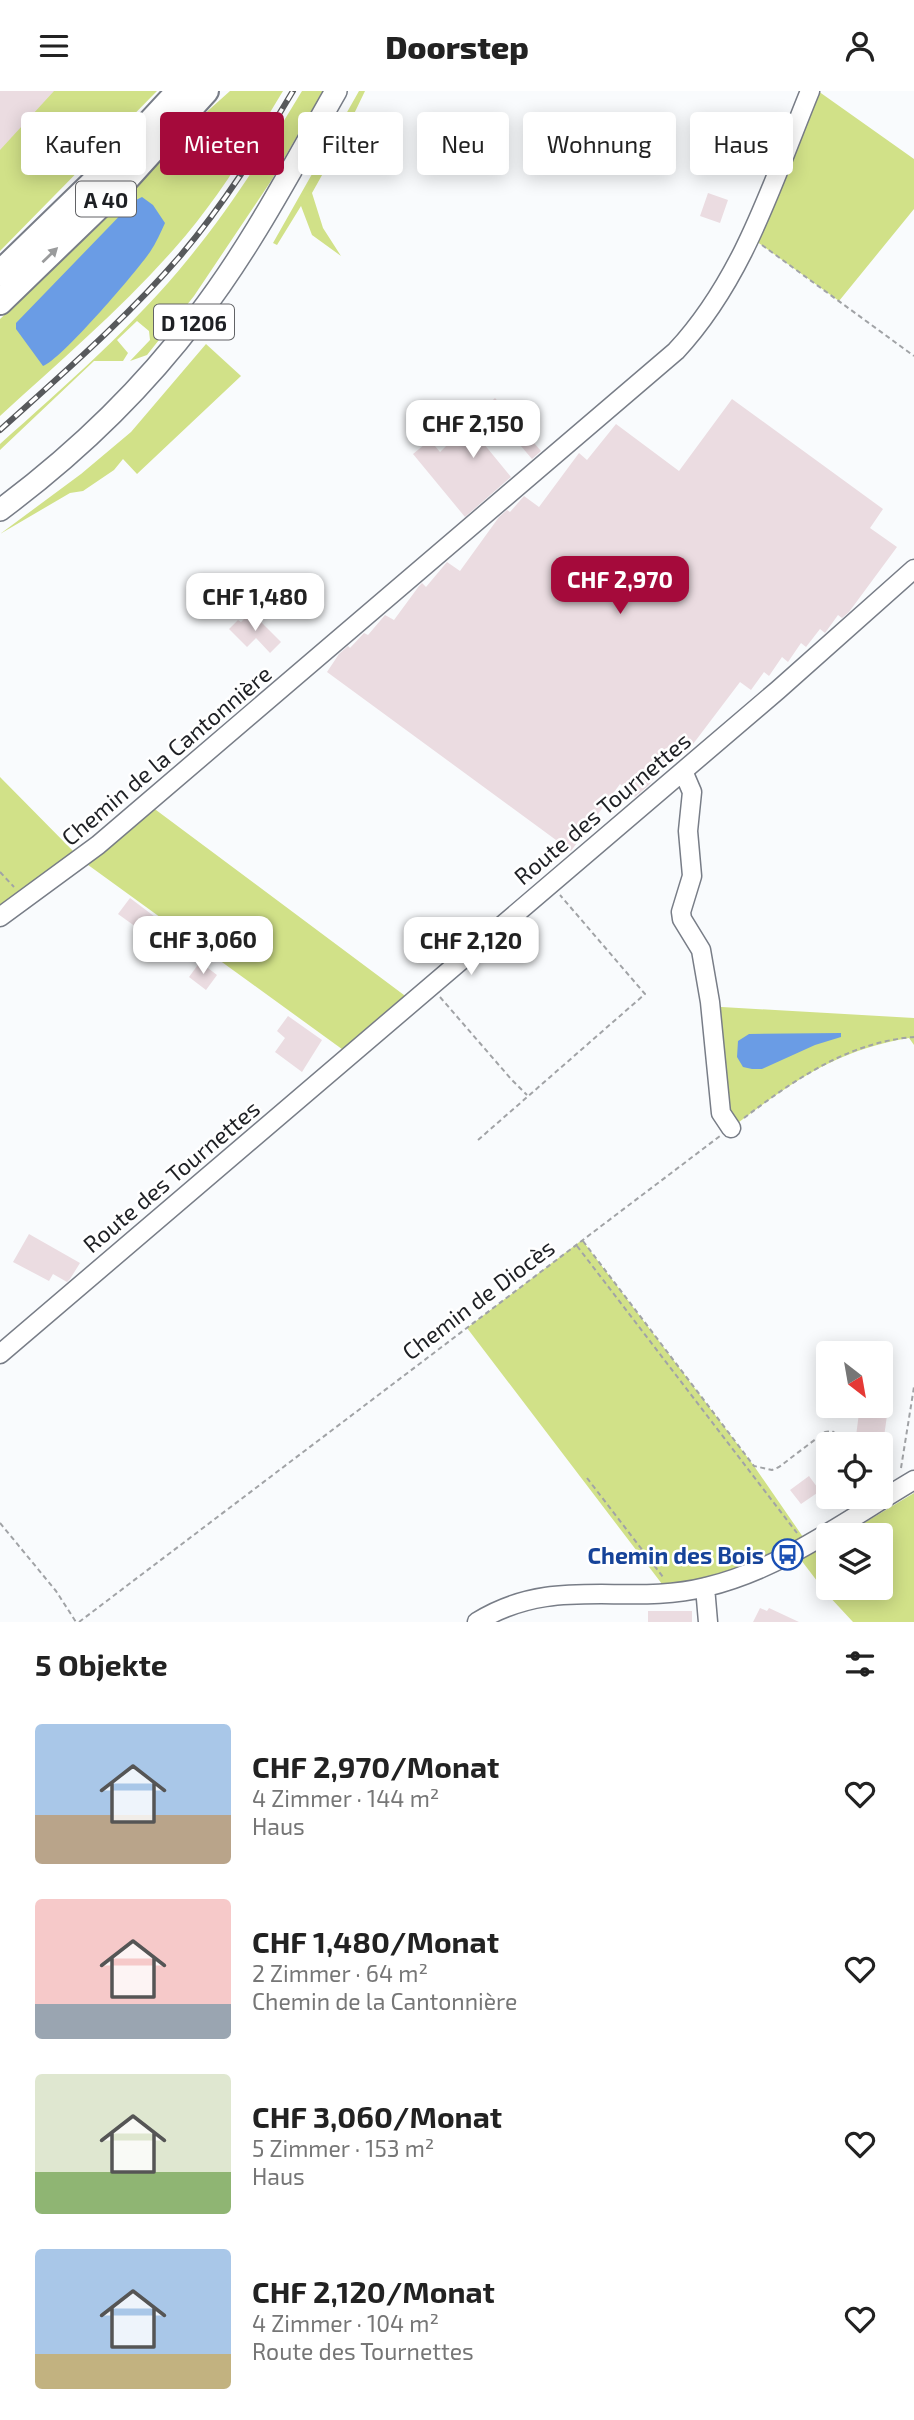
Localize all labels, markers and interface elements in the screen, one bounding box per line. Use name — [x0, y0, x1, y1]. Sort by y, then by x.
icon: menu — [35, 27, 73, 65]
text: Doorstep — [385, 27, 529, 65]
icon: person — [841, 27, 879, 65]
chip: Kaufen — [21, 112, 146, 175]
chip: Mieten — [160, 112, 284, 175]
chip: Filter — [298, 112, 403, 175]
chip: Neu — [417, 112, 509, 175]
chip: Wohnung — [523, 112, 676, 175]
chip: Haus — [690, 112, 793, 175]
road number: A 40 — [76, 181, 136, 217]
one-way arrow — [41, 247, 58, 264]
road number: D 1206 — [154, 305, 234, 339]
pin: CHF 2,150 — [393, 401, 553, 460]
text: CHF 2,150 — [422, 409, 524, 437]
pin: CHF 2,970 — [540, 557, 700, 616]
text: CHF 2,970 — [567, 565, 673, 593]
pin: CHF 1,480 — [175, 573, 335, 633]
text: CHF 1,480 — [202, 582, 308, 610]
street label: Chemin de la Cantonnière — [55, 659, 277, 851]
street label: Route des Tournettes — [508, 726, 696, 890]
pin: CHF 3,060 — [123, 917, 283, 976]
pin: CHF 2,120 — [391, 917, 551, 977]
text: CHF 3,060 — [149, 925, 257, 953]
text: CHF 2,120 — [420, 926, 522, 954]
street label: Route des Tournettes — [77, 1094, 265, 1258]
street label: Chemin de Diocès — [397, 1233, 559, 1365]
north arrow — [816, 1341, 892, 1417]
map controls — [816, 1341, 893, 1600]
button: locate — [816, 1432, 893, 1509]
button: layers — [816, 1523, 893, 1600]
bus stop icon: Chemin des Bois — [770, 1538, 804, 1572]
place label: Chemin des Bois — [588, 1541, 764, 1569]
icon: filters — [841, 1645, 879, 1683]
text: 5 Objekte — [35, 1646, 168, 1682]
text: CHF 2,970/Monat — [252, 1748, 499, 1784]
icon: home — [91, 1752, 175, 1836]
icon: heart — [841, 1775, 879, 1813]
text: 4 Zimmer · 144 m² — [252, 1784, 439, 1812]
text: Haus — [252, 1812, 305, 1840]
text: CHF 1,480/Monat — [252, 1923, 499, 1959]
icon: home — [91, 1927, 175, 2011]
icon: heart — [841, 1950, 879, 1988]
text: 2 Zimmer · 64 m² — [252, 1959, 428, 1987]
text: Chemin de la Cantonnière — [252, 1987, 517, 2015]
text: CHF 3,060/Monat — [252, 2098, 502, 2134]
icon: home — [91, 2102, 175, 2186]
icon: heart — [841, 2125, 879, 2163]
text: 5 Zimmer · 153 m² — [252, 2134, 434, 2162]
text: Haus — [252, 2162, 305, 2190]
text: CHF 2,120/Monat — [252, 2273, 495, 2309]
icon: home — [91, 2277, 175, 2361]
icon: heart — [841, 2300, 879, 2338]
text: 4 Zimmer · 104 m² — [252, 2309, 439, 2337]
text: Route des Tournettes — [252, 2337, 474, 2365]

